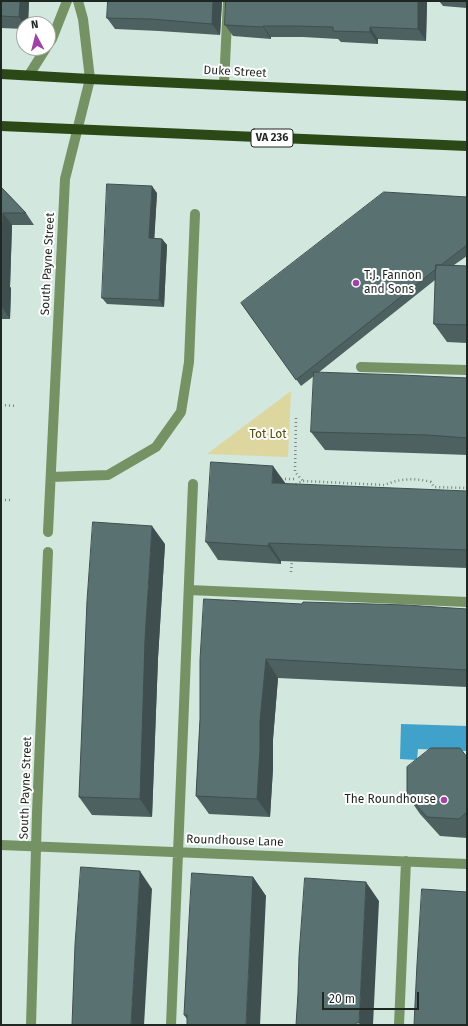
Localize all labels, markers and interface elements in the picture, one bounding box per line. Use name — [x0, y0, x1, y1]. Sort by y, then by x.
north arrow — [16, 16, 56, 56]
text: N — [30, 18, 39, 31]
street label: Duke Street — [203, 63, 267, 81]
road number: VA 236 — [251, 129, 293, 147]
street label: South Payne Street — [38, 212, 58, 316]
place label: T.J. Fannon and Sons — [364, 269, 422, 297]
marker: T.J. Fannon and Sons — [351, 278, 361, 288]
park label: Tot Lot — [249, 428, 287, 442]
street label: South Payne Street — [17, 736, 35, 840]
place label: The Roundhouse — [345, 793, 436, 807]
marker: The Roundhouse — [439, 795, 449, 805]
street label: Roundhouse Lane — [186, 832, 284, 850]
scale bar — [324, 984, 421, 1010]
text: 20 m — [329, 992, 355, 1006]

